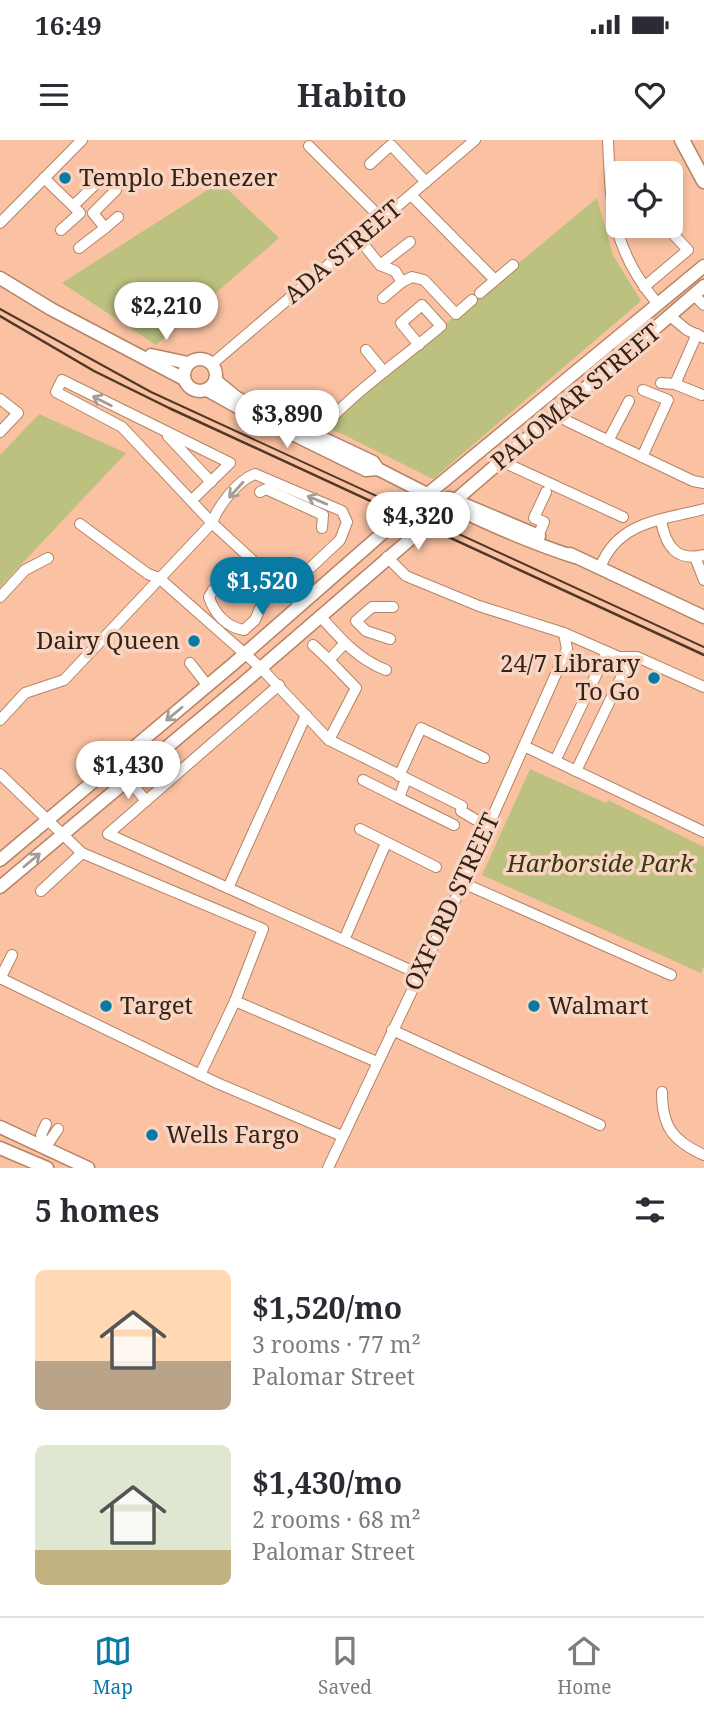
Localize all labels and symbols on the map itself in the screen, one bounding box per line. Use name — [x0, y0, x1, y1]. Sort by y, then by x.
place label: Templo Ebenezer — [79, 160, 278, 193]
marker: Templo Ebenezer — [57, 170, 73, 186]
street label: ADA STREET — [276, 192, 408, 310]
pin: $2,210 — [109, 282, 223, 342]
street label: PALOMAR STREET — [483, 315, 667, 477]
pin: $3,890 — [230, 390, 344, 450]
one-way arrow — [93, 393, 113, 407]
one-way arrow — [228, 480, 244, 498]
pin: $4,320 — [361, 492, 475, 552]
one-way arrow — [306, 493, 328, 506]
pin: $1,520 — [205, 558, 319, 617]
place label: Dairy Queen — [36, 623, 180, 656]
marker: Dairy Queen — [186, 633, 202, 649]
place label: 24/7 Library To Go — [500, 646, 640, 707]
marker: 24/7 Library To Go — [646, 670, 662, 686]
one-way arrow — [166, 706, 184, 722]
pin: $1,430 — [71, 742, 185, 801]
street label: OXFORD STREET — [395, 807, 506, 995]
park label: Harborside Park — [506, 846, 695, 879]
one-way arrow — [23, 852, 41, 868]
place label: Target — [120, 988, 193, 1021]
place label: Walmart — [548, 988, 648, 1021]
marker: Target — [98, 998, 114, 1014]
marker: Walmart — [526, 998, 542, 1014]
place label: Wells Fargo — [166, 1117, 299, 1150]
marker: Wells Fargo — [144, 1127, 160, 1143]

